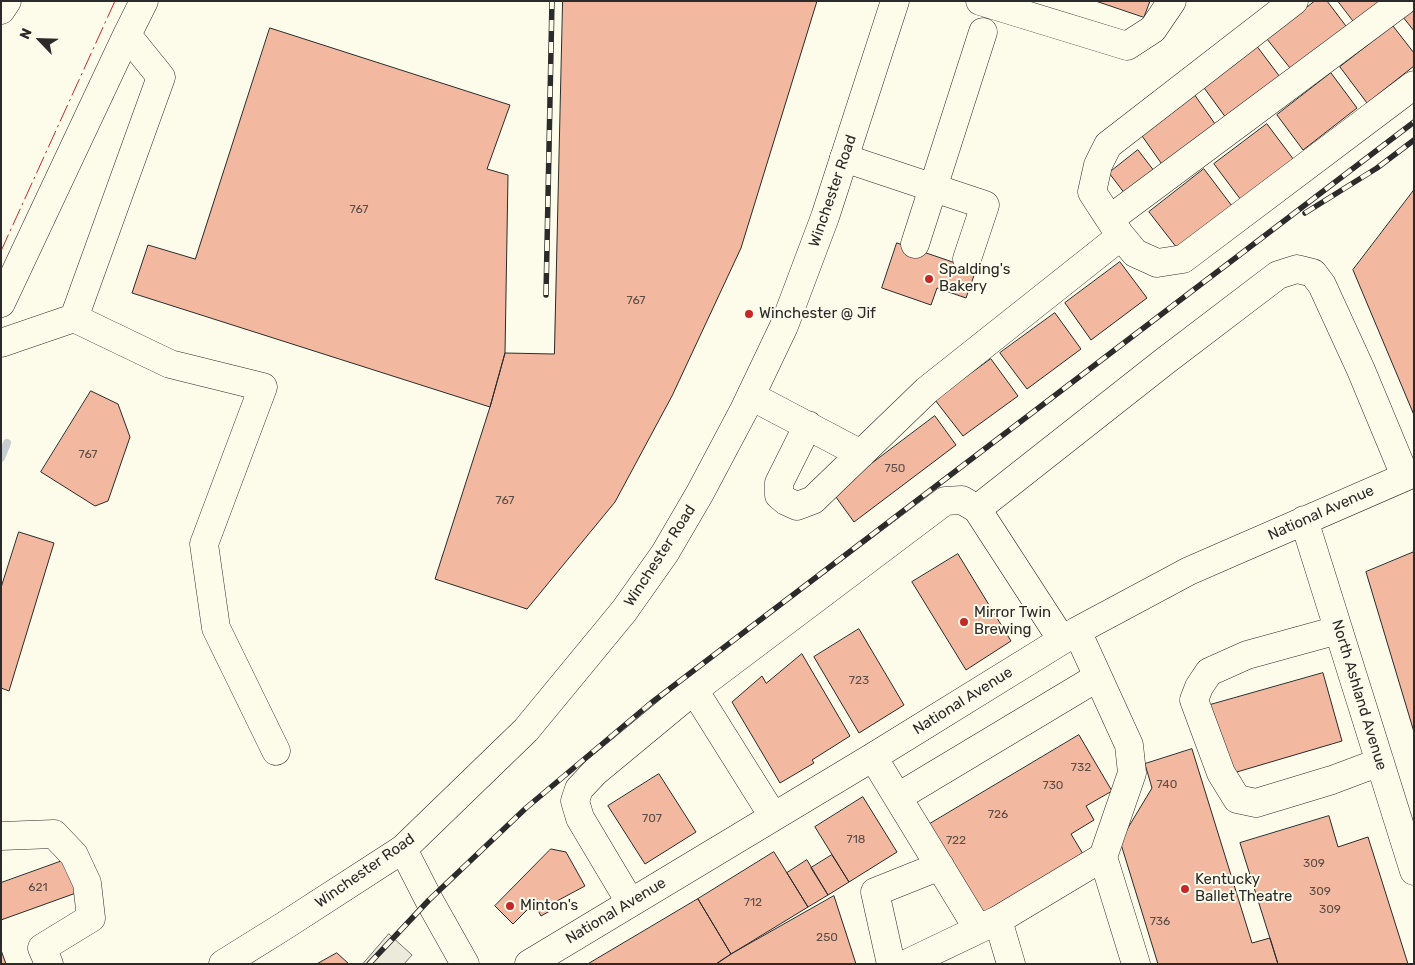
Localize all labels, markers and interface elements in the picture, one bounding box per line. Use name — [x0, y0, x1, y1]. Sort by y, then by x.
north arrow — [15, 15, 65, 65]
text: N — [16, 26, 36, 42]
street label: Winchester Road — [805, 133, 861, 249]
house number: 767 — [350, 203, 368, 217]
place label: Spalding's Bakery — [939, 261, 1010, 296]
marker: Spalding's Bakery — [923, 273, 935, 285]
house number: 767 — [627, 294, 645, 308]
place label: Winchester @ Jif — [759, 305, 876, 323]
marker: Winchester @ Jif — [743, 308, 755, 320]
house number: 767 — [79, 448, 97, 462]
house number: 750 — [885, 462, 905, 476]
street label: National Avenue — [1265, 482, 1377, 544]
house number: 767 — [496, 494, 514, 508]
street label: Winchester Road — [620, 502, 700, 610]
place label: Mirror Twin Brewing — [974, 604, 1051, 639]
marker: Mirror Twin Brewing — [958, 616, 970, 628]
street label: North Ashland Avenue — [1328, 618, 1390, 772]
street label: National Avenue — [910, 663, 1016, 739]
house number: 723 — [849, 674, 869, 688]
house number: 732 — [1071, 761, 1091, 775]
house number: 740 — [1157, 778, 1177, 792]
house number: 730 — [1043, 779, 1063, 793]
house number: 726 — [988, 808, 1008, 822]
house number: 707 — [642, 812, 662, 826]
street label: Winchester Road — [312, 830, 418, 912]
house number: 718 — [847, 833, 865, 847]
house number: 722 — [946, 834, 966, 848]
house number: 309 — [1303, 857, 1325, 871]
place label: Kentucky Ballet Theatre — [1195, 871, 1292, 906]
street label: National Avenue — [563, 874, 669, 948]
house number: 621 — [28, 881, 48, 895]
marker: Kentucky Ballet Theatre — [1179, 883, 1191, 895]
house number: 309 — [1309, 885, 1331, 899]
house number: 712 — [744, 896, 762, 910]
place label: Minton's — [520, 897, 578, 915]
marker: Minton's — [504, 900, 516, 912]
house number: 309 — [1319, 903, 1341, 917]
house number: 736 — [1150, 915, 1170, 929]
house number: 250 — [816, 931, 838, 945]

